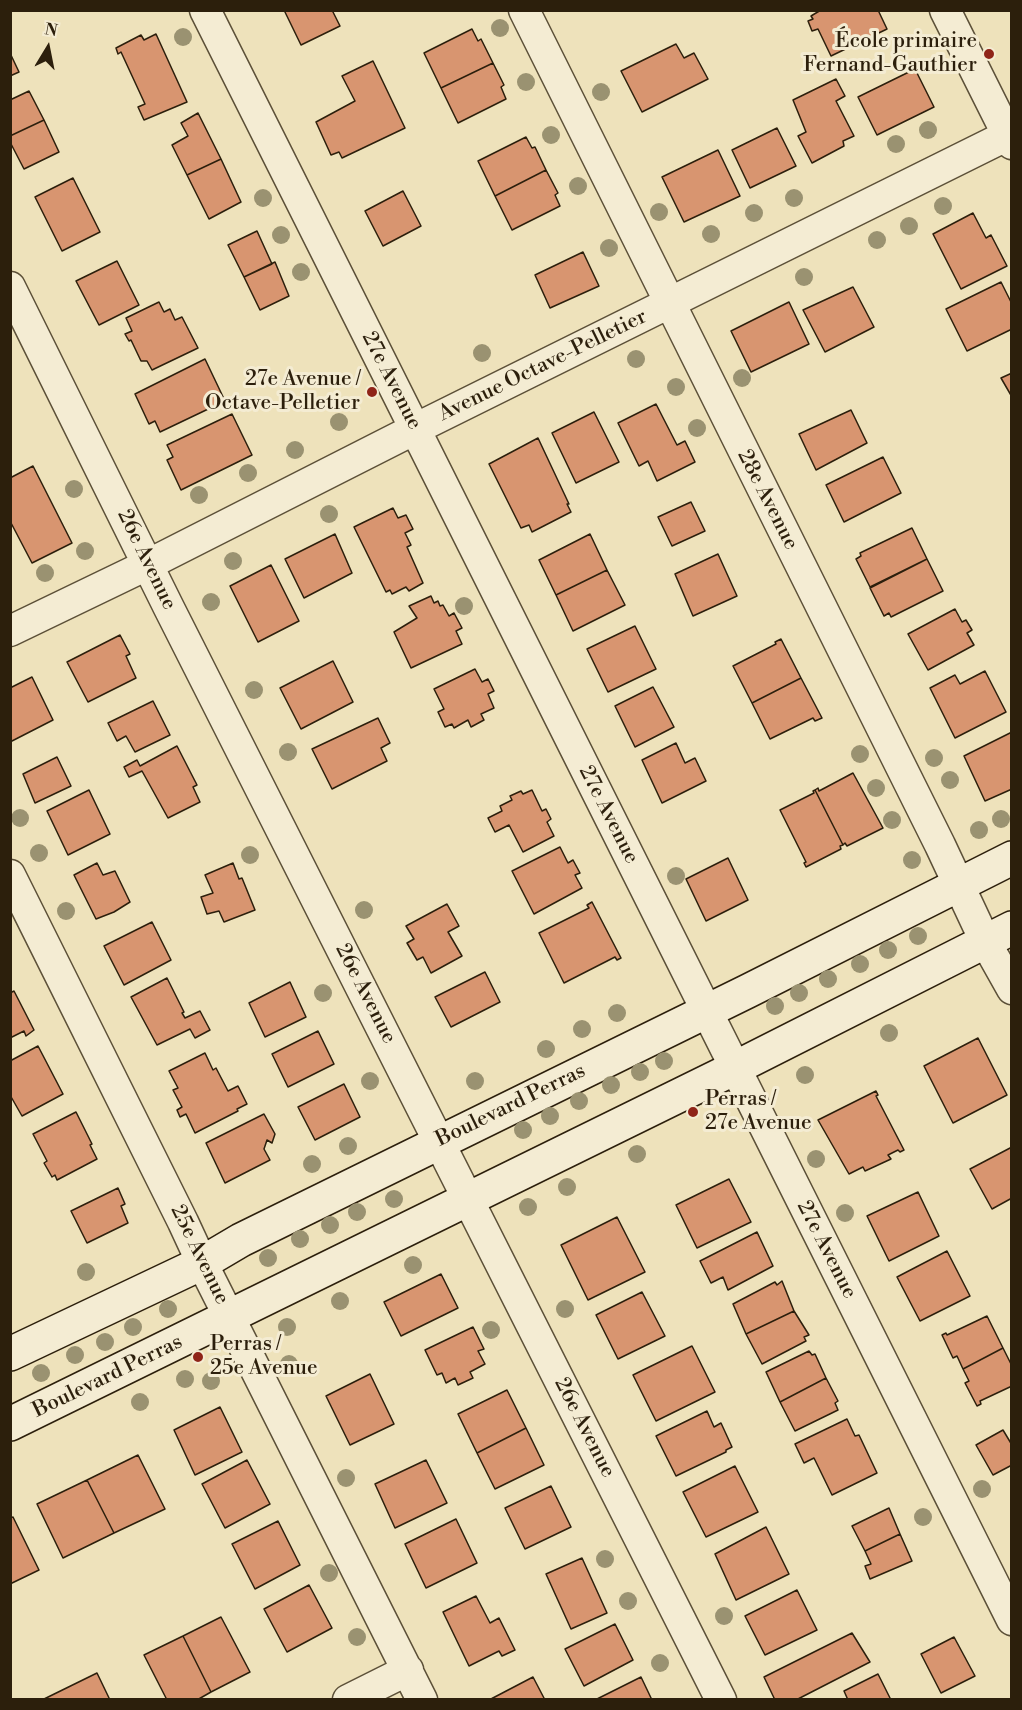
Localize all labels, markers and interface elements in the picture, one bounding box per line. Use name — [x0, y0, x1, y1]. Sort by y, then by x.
north arrow — [18, 18, 78, 78]
text: N — [43, 19, 59, 41]
place label: École primaire Fernand-Gauthier — [803, 29, 977, 79]
marker: École primaire Fernand-Gauthier — [982, 47, 996, 61]
street label: Avenue Octave-Pelletier — [435, 305, 651, 427]
street label: 27e Avenue — [356, 328, 426, 434]
place label: 27e Avenue / Octave-Pelletier — [205, 367, 360, 417]
marker: 27e Avenue / Octave-Pelletier — [365, 385, 379, 399]
street label: 28e Avenue — [731, 446, 803, 554]
street label: 26e Avenue — [111, 506, 181, 614]
street label: 27e Avenue — [573, 762, 643, 868]
street label: 26e Avenue — [329, 940, 401, 1048]
street label: Boulevard Perras — [432, 1059, 590, 1153]
place label: Perras / 27e Avenue — [705, 1087, 812, 1137]
marker: Perras / 27e Avenue — [686, 1105, 700, 1119]
street label: 27e Avenue — [791, 1197, 861, 1303]
street label: 25e Avenue — [164, 1201, 234, 1309]
street label: Boulevard Perras — [29, 1330, 187, 1424]
place label: Perras / 25e Avenue — [210, 1332, 318, 1382]
marker: Perras / 25e Avenue — [191, 1350, 205, 1364]
street label: 26e Avenue — [548, 1374, 620, 1482]

